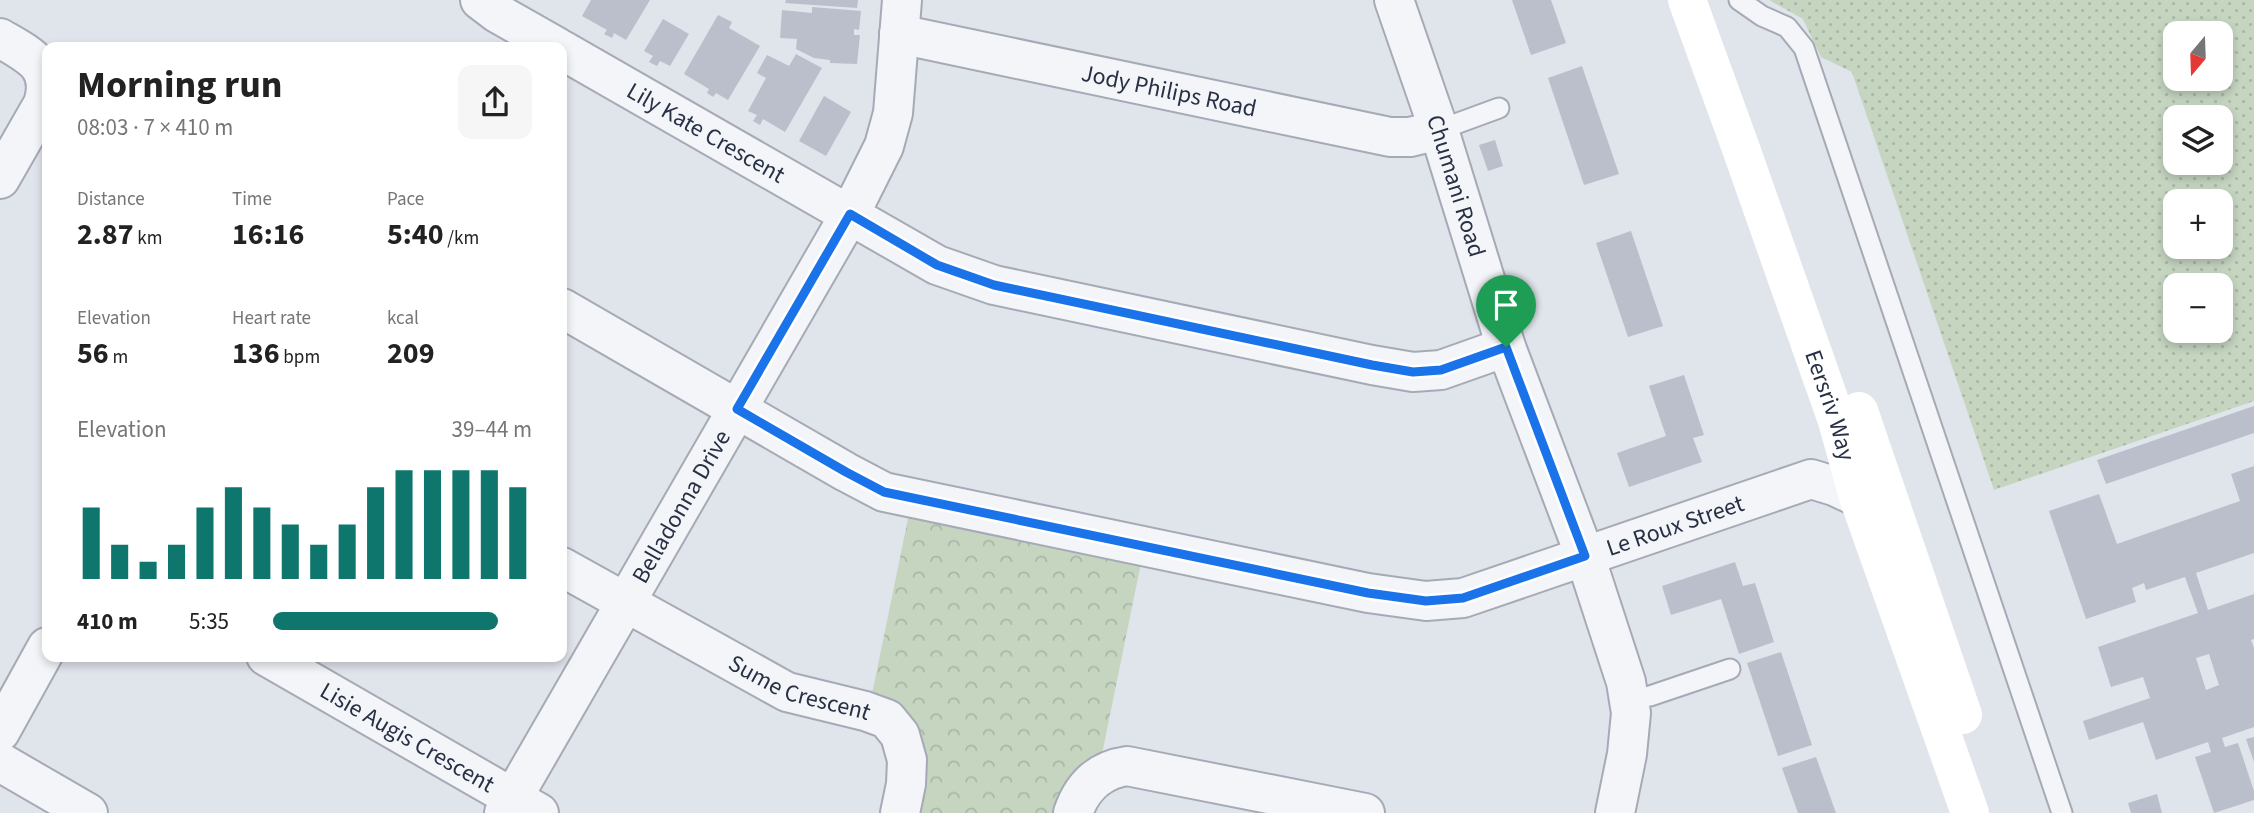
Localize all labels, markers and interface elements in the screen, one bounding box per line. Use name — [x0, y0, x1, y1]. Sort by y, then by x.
north arrow — [2163, 21, 2233, 91]
map controls — [2163, 21, 2233, 343]
street label: Jody Philips Road — [1078, 55, 1260, 126]
text: Morning run — [77, 58, 282, 112]
button: share — [458, 65, 532, 139]
street label: Lily Kate Crescent — [620, 73, 792, 192]
button: layers — [2163, 105, 2233, 175]
street label: Chumani Road — [1417, 110, 1495, 261]
text: 08:03 · 7 × 410 m — [77, 111, 233, 144]
text: Distance — [77, 186, 145, 213]
text: Time — [232, 186, 272, 213]
text: Pace — [387, 186, 424, 213]
button: + — [2163, 189, 2233, 259]
text: 2.87 — [77, 213, 134, 256]
text: 16:16 — [232, 213, 304, 256]
text: 5:40 — [387, 213, 444, 256]
text: km — [134, 225, 163, 252]
text: /km — [444, 225, 479, 252]
button: − — [2163, 273, 2233, 343]
pin — [1476, 275, 1536, 347]
icon: arrive — [1487, 286, 1525, 324]
text: Elevation — [77, 305, 151, 332]
text: Heart rate — [232, 305, 311, 332]
text: kcal — [387, 305, 419, 332]
text: 56 — [77, 332, 109, 375]
text: 136 — [232, 332, 280, 375]
text: 209 — [387, 332, 435, 375]
text: m — [109, 344, 128, 371]
text: bpm — [280, 344, 320, 371]
street label: Eersriv Way — [1796, 345, 1865, 465]
text: Elevation — [77, 413, 167, 446]
text: 39–44 m — [452, 413, 532, 446]
street label: Belladonna Drive — [623, 423, 739, 590]
street label: Le Roux Street — [1601, 486, 1748, 565]
text: 410 m — [77, 605, 138, 638]
text: 5:35 — [189, 605, 229, 638]
street label: Sume Crescent — [722, 645, 876, 729]
street label: Lisie Augis Crescent — [313, 673, 501, 801]

